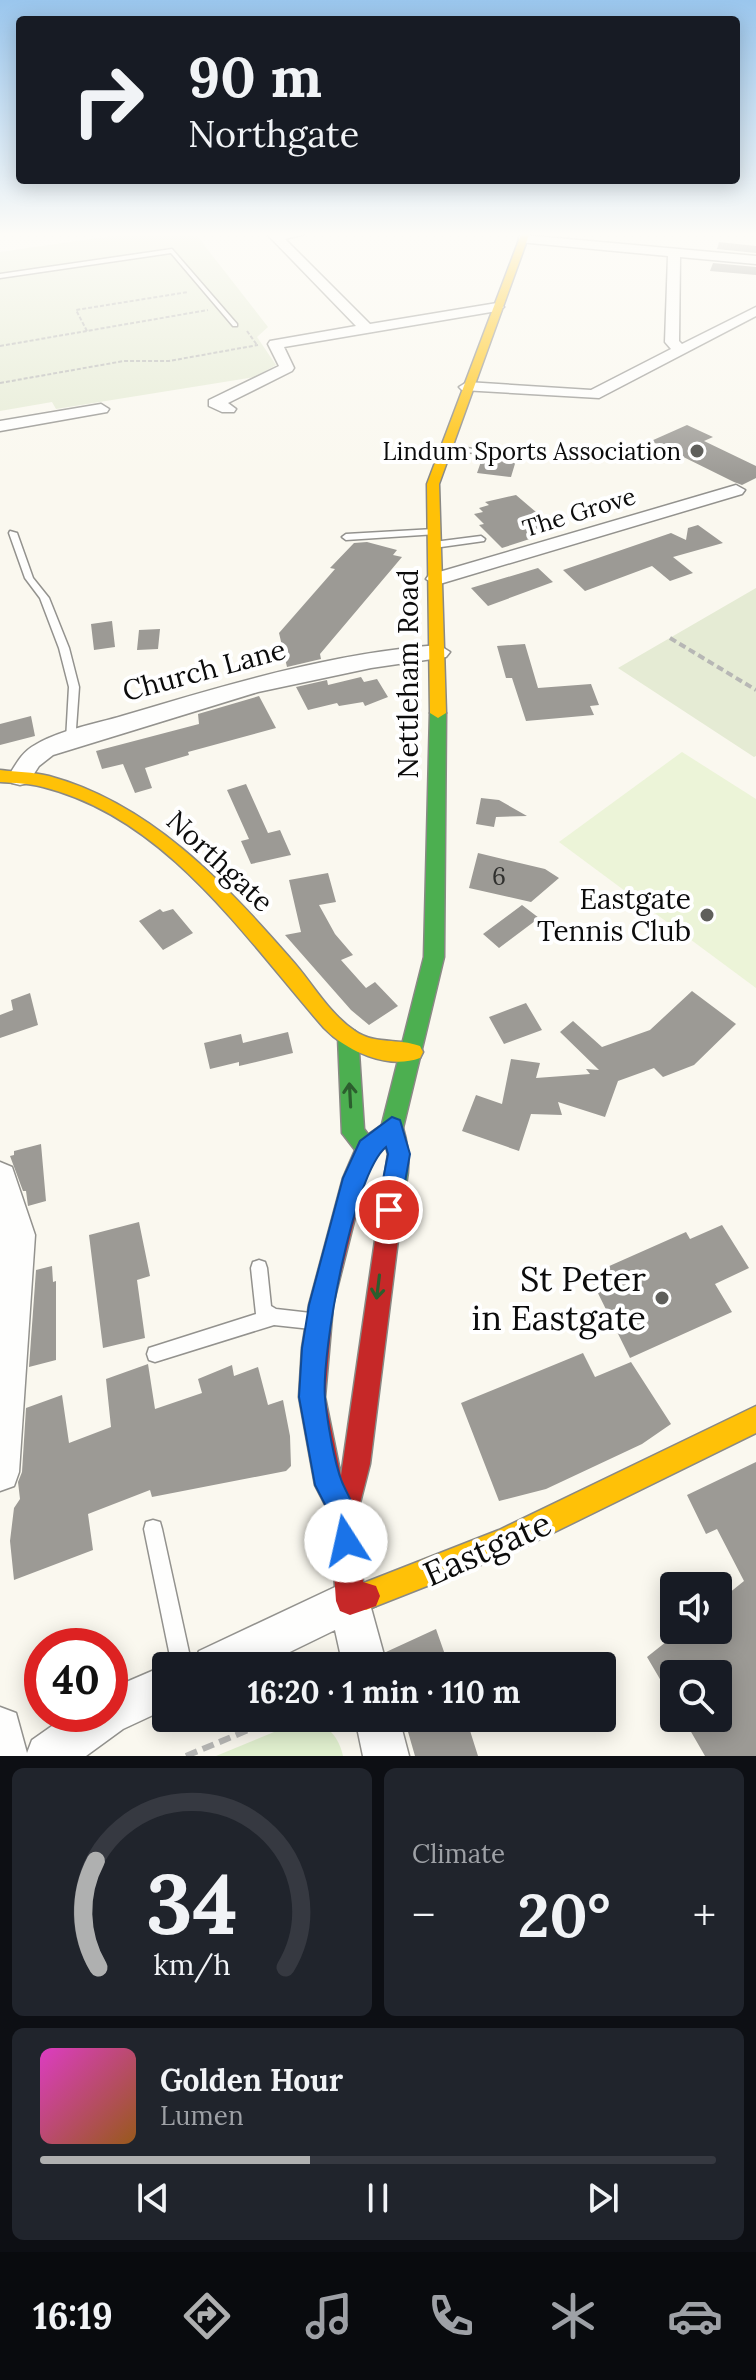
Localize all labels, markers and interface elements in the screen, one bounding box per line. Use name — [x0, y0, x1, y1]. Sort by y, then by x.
text: 90 m — [188, 41, 322, 112]
icon: right — [56, 48, 160, 152]
text: Northgate — [188, 111, 359, 157]
place label: Lindum Sports Association — [383, 436, 681, 467]
marker: Lindum Sports Association — [688, 442, 706, 460]
street label: The Grove — [519, 480, 639, 544]
street label: Nettleham Road — [390, 569, 426, 779]
street label: Church Lane — [118, 631, 290, 709]
street label: Northgate — [159, 802, 281, 920]
house number: 6 — [492, 861, 506, 892]
place label: Eastgate Tennis Club — [537, 881, 691, 949]
marker: Eastgate Tennis Club — [698, 906, 716, 924]
one-way arrow — [343, 1082, 358, 1109]
pin — [355, 1176, 423, 1244]
icon: arrive — [367, 1188, 411, 1232]
place label: St Peter in Eastgate — [472, 1257, 646, 1340]
one-way arrow — [370, 1274, 385, 1299]
marker: St Peter in Eastgate — [653, 1289, 671, 1307]
position arrow — [304, 1499, 388, 1583]
street label: Eastgate — [416, 1501, 558, 1596]
map controls — [660, 1572, 732, 1732]
button: sound — [660, 1572, 732, 1644]
speed limit sign: 40 — [24, 1628, 128, 1732]
button: search — [660, 1660, 732, 1732]
text: 16:20 · 1 min · 110 m — [248, 1673, 520, 1711]
text: Climate — [412, 1837, 505, 1870]
text: 34 — [146, 1850, 238, 1957]
text: 20° — [517, 1877, 611, 1953]
text: − — [412, 1887, 435, 1943]
text: + — [693, 1887, 716, 1943]
text: km/h — [153, 1946, 231, 1983]
text: Golden Hour — [160, 2061, 343, 2099]
text: Lumen — [160, 2099, 244, 2132]
icon: previous — [131, 2176, 175, 2220]
icon: pause — [356, 2176, 400, 2220]
icon: next — [581, 2176, 625, 2220]
icon: directions — [179, 2288, 235, 2344]
icon: music — [301, 2288, 357, 2344]
icon: phone — [423, 2288, 479, 2344]
icon: climate — [545, 2288, 601, 2344]
icon: car — [667, 2288, 723, 2344]
text: 16:19 — [33, 2293, 113, 2339]

